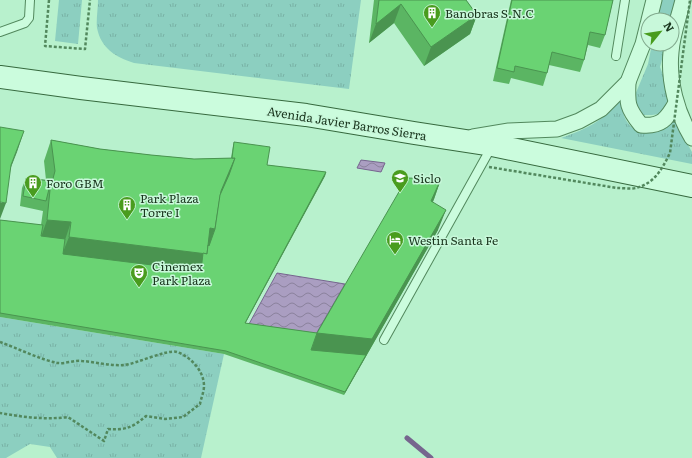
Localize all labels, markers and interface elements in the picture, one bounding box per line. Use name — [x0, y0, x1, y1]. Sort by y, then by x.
building icon: Banobras S.N.C — [422, 3, 442, 28]
place label: Banobras S.N.C — [445, 4, 534, 22]
north arrow — [640, 12, 680, 52]
text: N — [660, 19, 679, 34]
street label: Avenida Javier Barros Sierra — [266, 101, 429, 145]
school or university icon: Siclo — [390, 168, 410, 193]
place label: Siclo — [413, 169, 441, 187]
building icon: Foro GBM — [23, 173, 43, 198]
place label: Foro GBM — [46, 174, 104, 192]
place label: Park Plaza Torre I — [140, 189, 199, 221]
building icon: Park Plaza Torre I — [117, 195, 137, 220]
hotel icon: Westin Santa Fe — [385, 230, 405, 255]
place label: Westin Santa Fe — [408, 231, 498, 249]
place label: Cinemex Park Plaza — [152, 257, 211, 289]
theatre icon: Cinemex Park Plaza — [129, 263, 149, 288]

